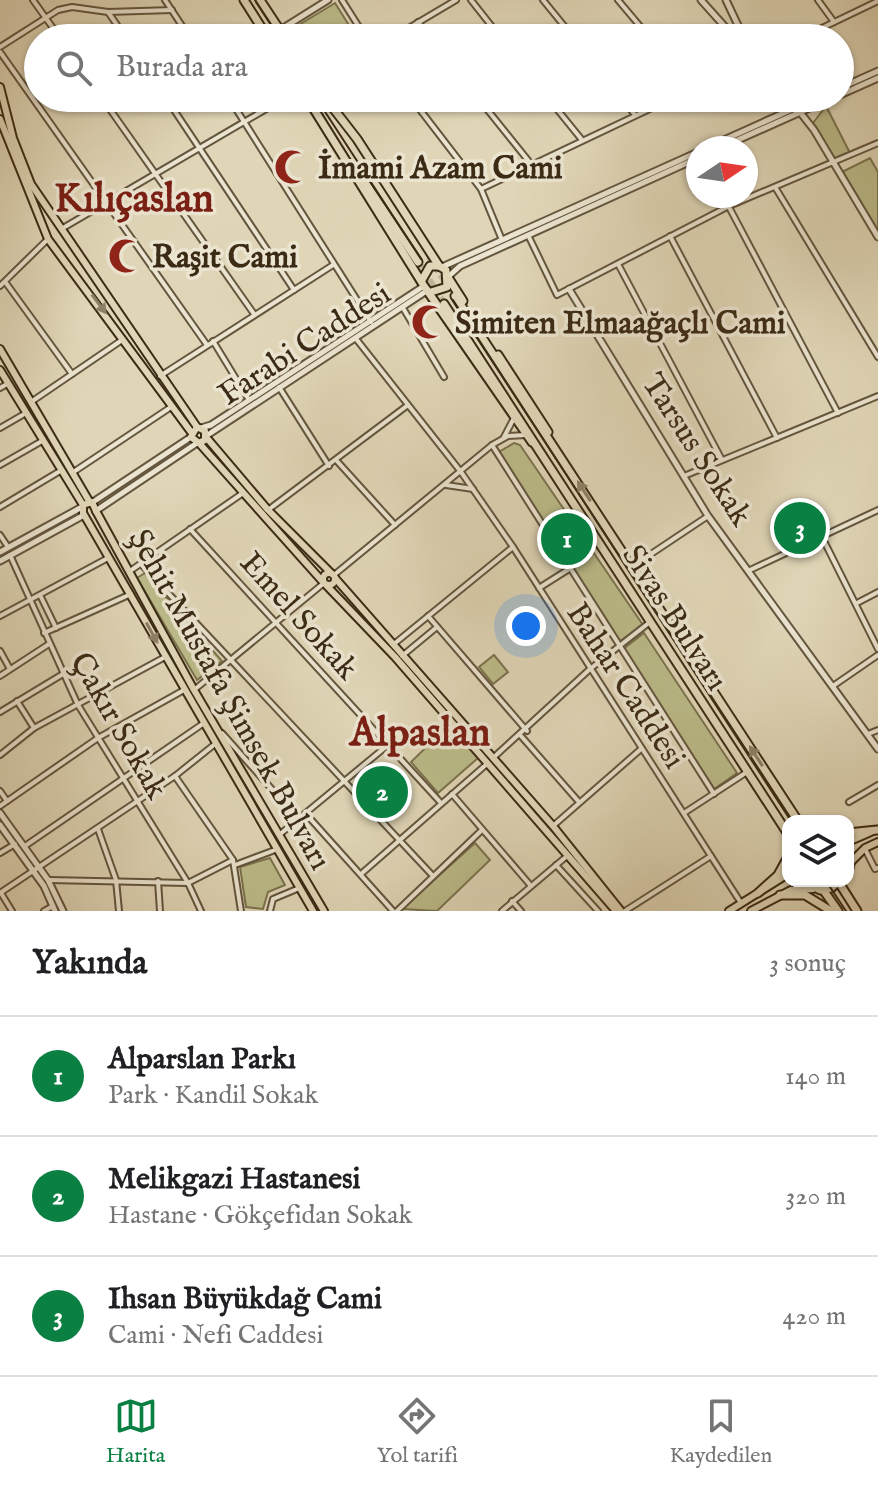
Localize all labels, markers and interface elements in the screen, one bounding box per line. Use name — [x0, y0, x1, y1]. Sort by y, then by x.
search box — [24, 24, 854, 112]
icon: search — [52, 46, 96, 90]
text: Burada ara — [116, 49, 248, 87]
north arrow — [686, 136, 758, 208]
mosque icon: İmami Azam Cami — [273, 148, 311, 186]
place label: İmami Azam Cami — [318, 148, 563, 190]
district label: Kılıçaslan — [54, 175, 214, 226]
mosque icon: Raşit Cami — [107, 237, 145, 275]
place label: Raşit Cami — [152, 238, 298, 279]
street label: Farabi Caddesi — [211, 274, 399, 416]
one-way arrow — [90, 294, 106, 314]
mosque icon: Simiten Elmaağaçlı Cami — [410, 303, 448, 341]
place label: Simiten Elmaağaçlı Cami — [455, 304, 786, 345]
street label: Tarsus Sokak — [631, 366, 761, 535]
one-way arrow — [577, 480, 592, 501]
pin: 3 — [774, 498, 826, 558]
pin: 1 — [541, 509, 593, 569]
street label: Şehit Mustafa Şimsek Bulvarı — [118, 523, 340, 878]
street label: Sivas Bulvarı — [612, 538, 736, 699]
street label: Emel Sokak — [230, 544, 367, 690]
street label: Bahar Caddesi — [556, 596, 694, 777]
your location — [506, 606, 546, 646]
one-way arrow — [145, 621, 159, 644]
street label: Çakır Sokak — [59, 646, 177, 808]
district label: Alpaslan — [348, 709, 490, 760]
one-way arrow — [749, 745, 764, 766]
pin: 2 — [356, 762, 408, 822]
map controls — [782, 815, 854, 887]
button: layers — [782, 815, 854, 887]
text: Yakında — [32, 942, 147, 985]
text: 3 sonuç — [769, 947, 846, 980]
text: Alparslan Parkı — [108, 1041, 296, 1079]
text: 1 — [53, 1060, 63, 1093]
text: 140 m — [785, 1060, 846, 1093]
text: Park · Kandil Sokak — [108, 1079, 318, 1112]
text: Melikgazi Hastanesi — [108, 1161, 361, 1199]
text: 2 — [52, 1180, 64, 1213]
text: 320 m — [786, 1180, 846, 1213]
text: Hastane · Gökçefidan Sokak — [108, 1199, 413, 1232]
text: Ihsan Büyükdağ Cami — [108, 1281, 382, 1319]
text: 3 — [53, 1300, 63, 1333]
text: 420 m — [783, 1300, 846, 1333]
text: Cami · Nefi Caddesi — [108, 1319, 323, 1352]
tab: Harita — [106, 1394, 165, 1470]
tab: Yol tarifi — [377, 1394, 458, 1470]
tab: Kaydedilen — [669, 1394, 772, 1470]

